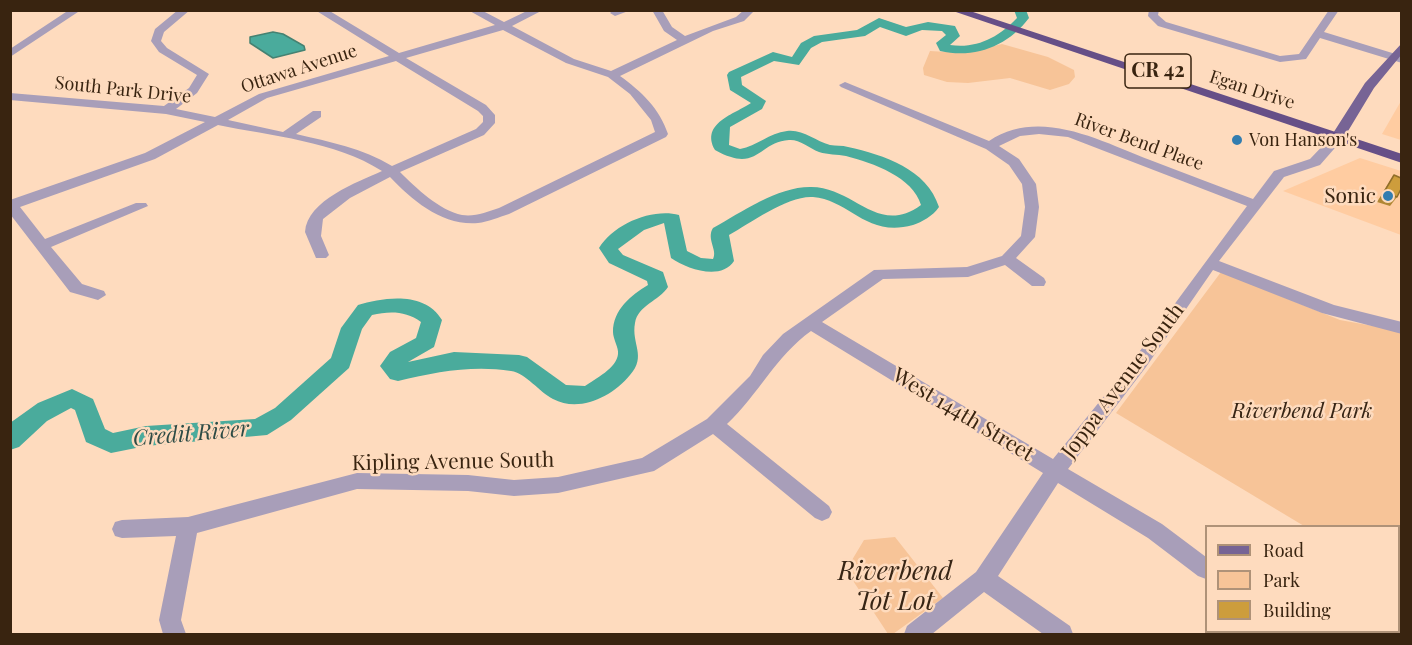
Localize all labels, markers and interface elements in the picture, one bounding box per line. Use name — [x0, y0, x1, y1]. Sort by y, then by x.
street label: Ottawa Avenue — [238, 40, 360, 98]
road number: CR 42 — [1125, 54, 1191, 88]
street label: Egan Drive — [1207, 66, 1297, 114]
street label: South Park Drive — [54, 72, 192, 108]
street label: River Bend Place — [1072, 109, 1206, 175]
place label: Von Hanson's — [1249, 129, 1357, 151]
marker: Von Hanson's — [1230, 133, 1244, 147]
place label: Sonic — [1324, 183, 1376, 209]
marker: Sonic — [1381, 189, 1395, 203]
street label: Joppa Avenue South — [1057, 299, 1189, 463]
street label: West 144th Street — [888, 363, 1038, 467]
park label: Riverbend Park — [1232, 398, 1372, 424]
water label: Credit River — [132, 416, 250, 452]
street label: Kipling Avenue South — [352, 448, 554, 476]
legend — [1205, 525, 1400, 633]
text: Road — [1263, 538, 1304, 562]
park label: Riverbend Tot Lot — [838, 556, 952, 618]
text: Park — [1263, 568, 1300, 592]
text: Building — [1263, 598, 1331, 622]

